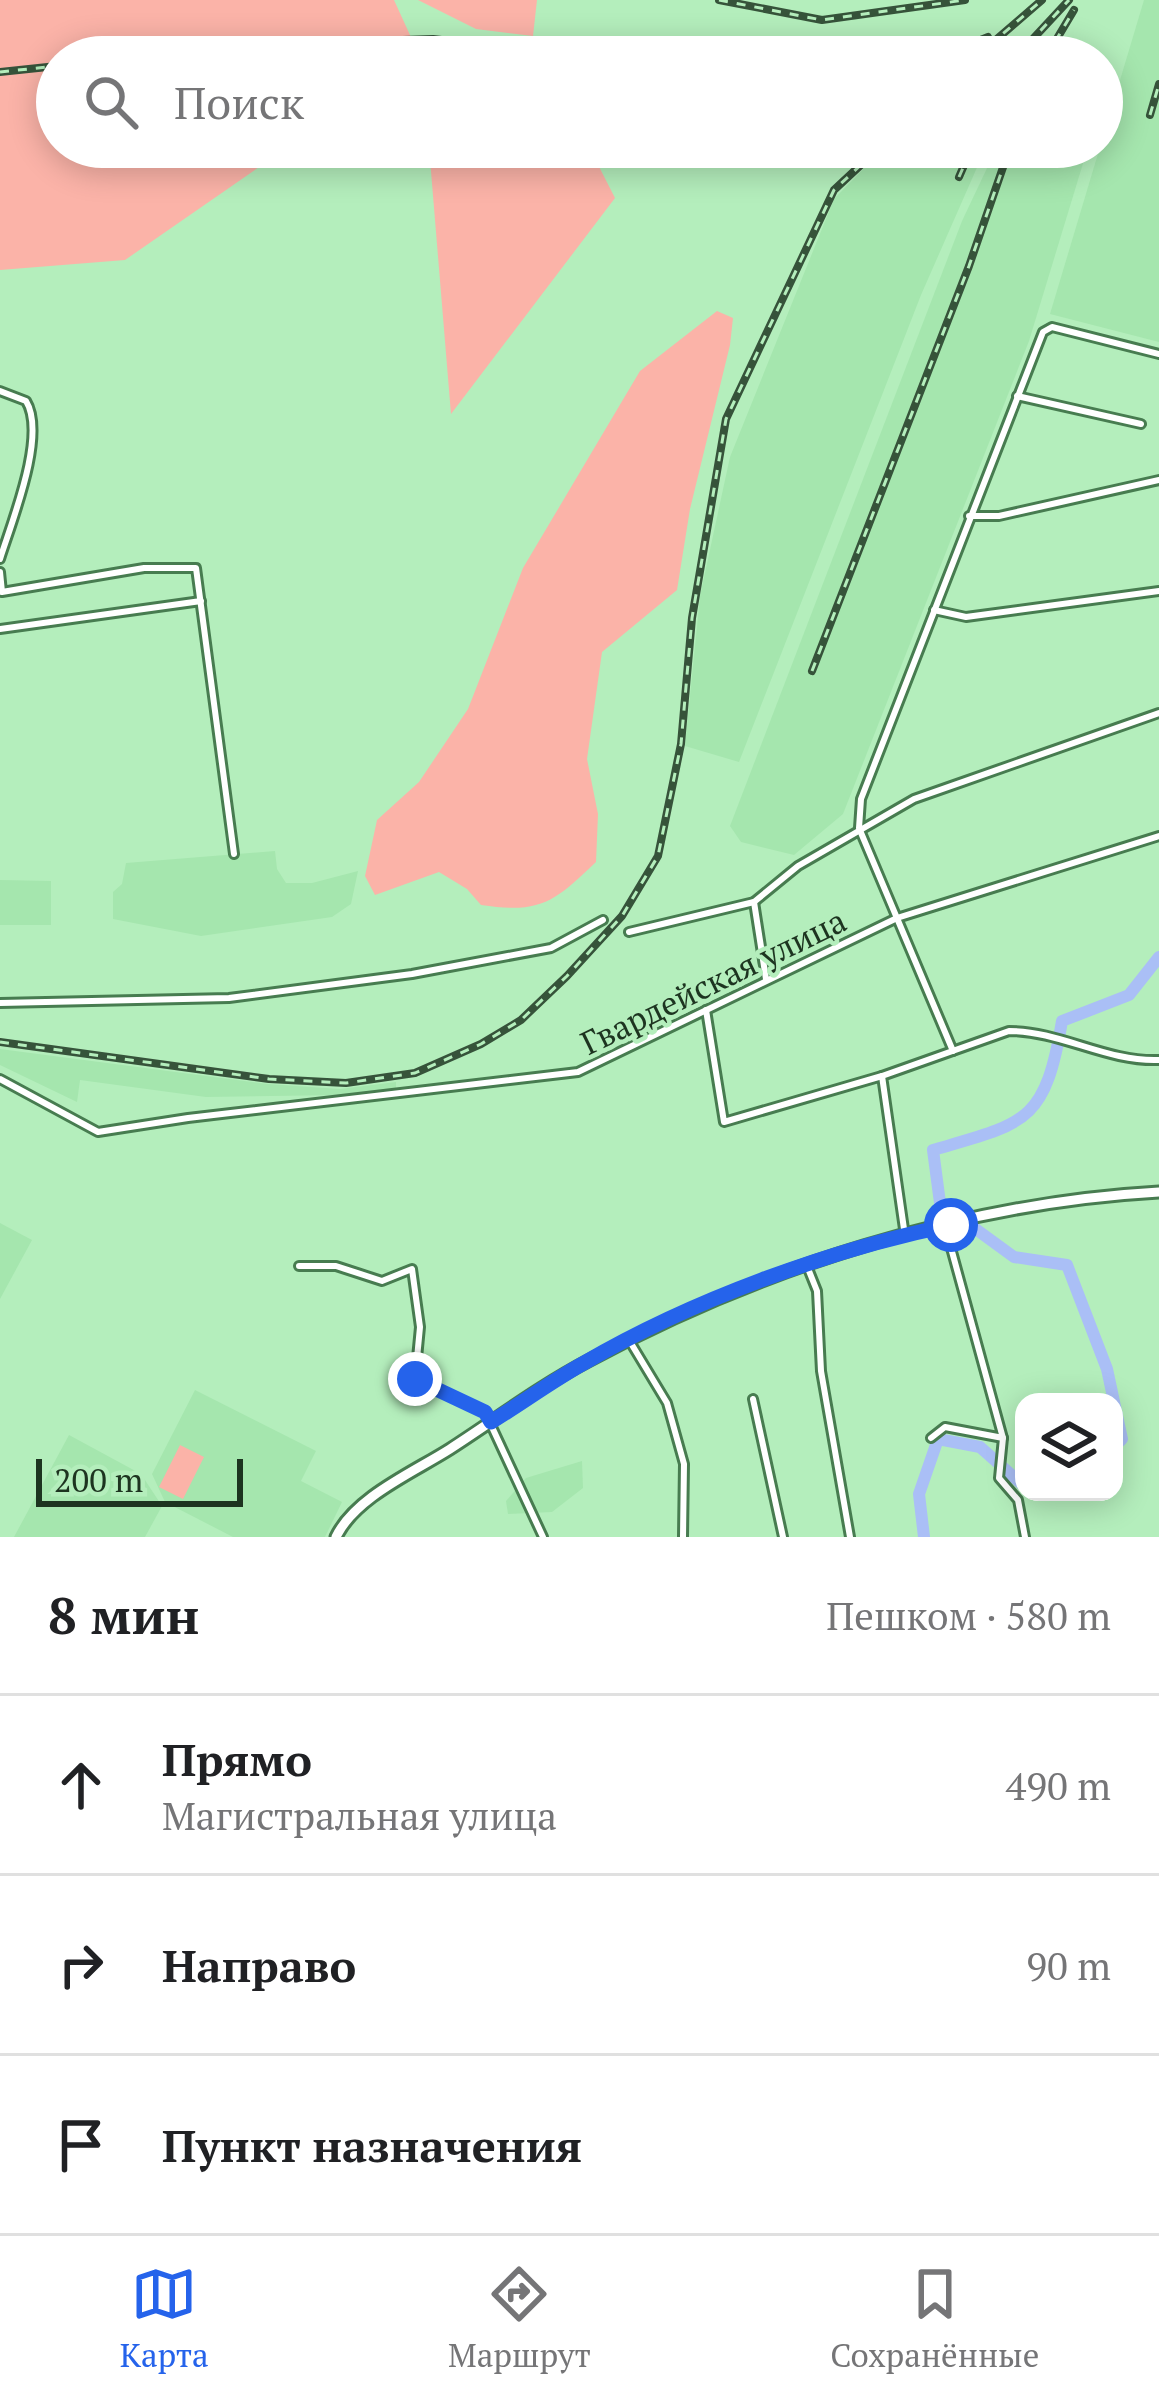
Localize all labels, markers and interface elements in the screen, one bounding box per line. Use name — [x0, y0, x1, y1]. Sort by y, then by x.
search box — [36, 36, 1123, 168]
icon: search — [78, 69, 144, 135]
text: Поиск — [174, 72, 304, 132]
street label: Гвардейская улица — [573, 898, 853, 1064]
route start — [924, 1198, 978, 1252]
route end — [388, 1352, 442, 1406]
map controls — [1015, 1393, 1123, 1501]
button: layers — [1015, 1393, 1123, 1501]
scale bar — [36, 1453, 243, 1506]
text: 200 m — [54, 1458, 143, 1501]
text: 8 мин — [48, 1581, 199, 1649]
text: Пешком · 580 m — [826, 1589, 1111, 1641]
text: Прямо — [162, 1729, 312, 1789]
icon: ahead — [48, 1752, 114, 1818]
text: 490 m — [1006, 1759, 1111, 1811]
text: Магистральная улица — [162, 1789, 557, 1841]
icon: right — [48, 1932, 114, 1998]
text: Направо — [162, 1935, 356, 1995]
text: 90 m — [1026, 1939, 1111, 1991]
icon: arrive — [48, 2112, 114, 2178]
text: Пункт назначения — [162, 2115, 582, 2175]
tab: Карта — [120, 2261, 209, 2376]
tab: Маршрут — [448, 2261, 591, 2376]
tab: Сохранённые — [830, 2261, 1039, 2376]

